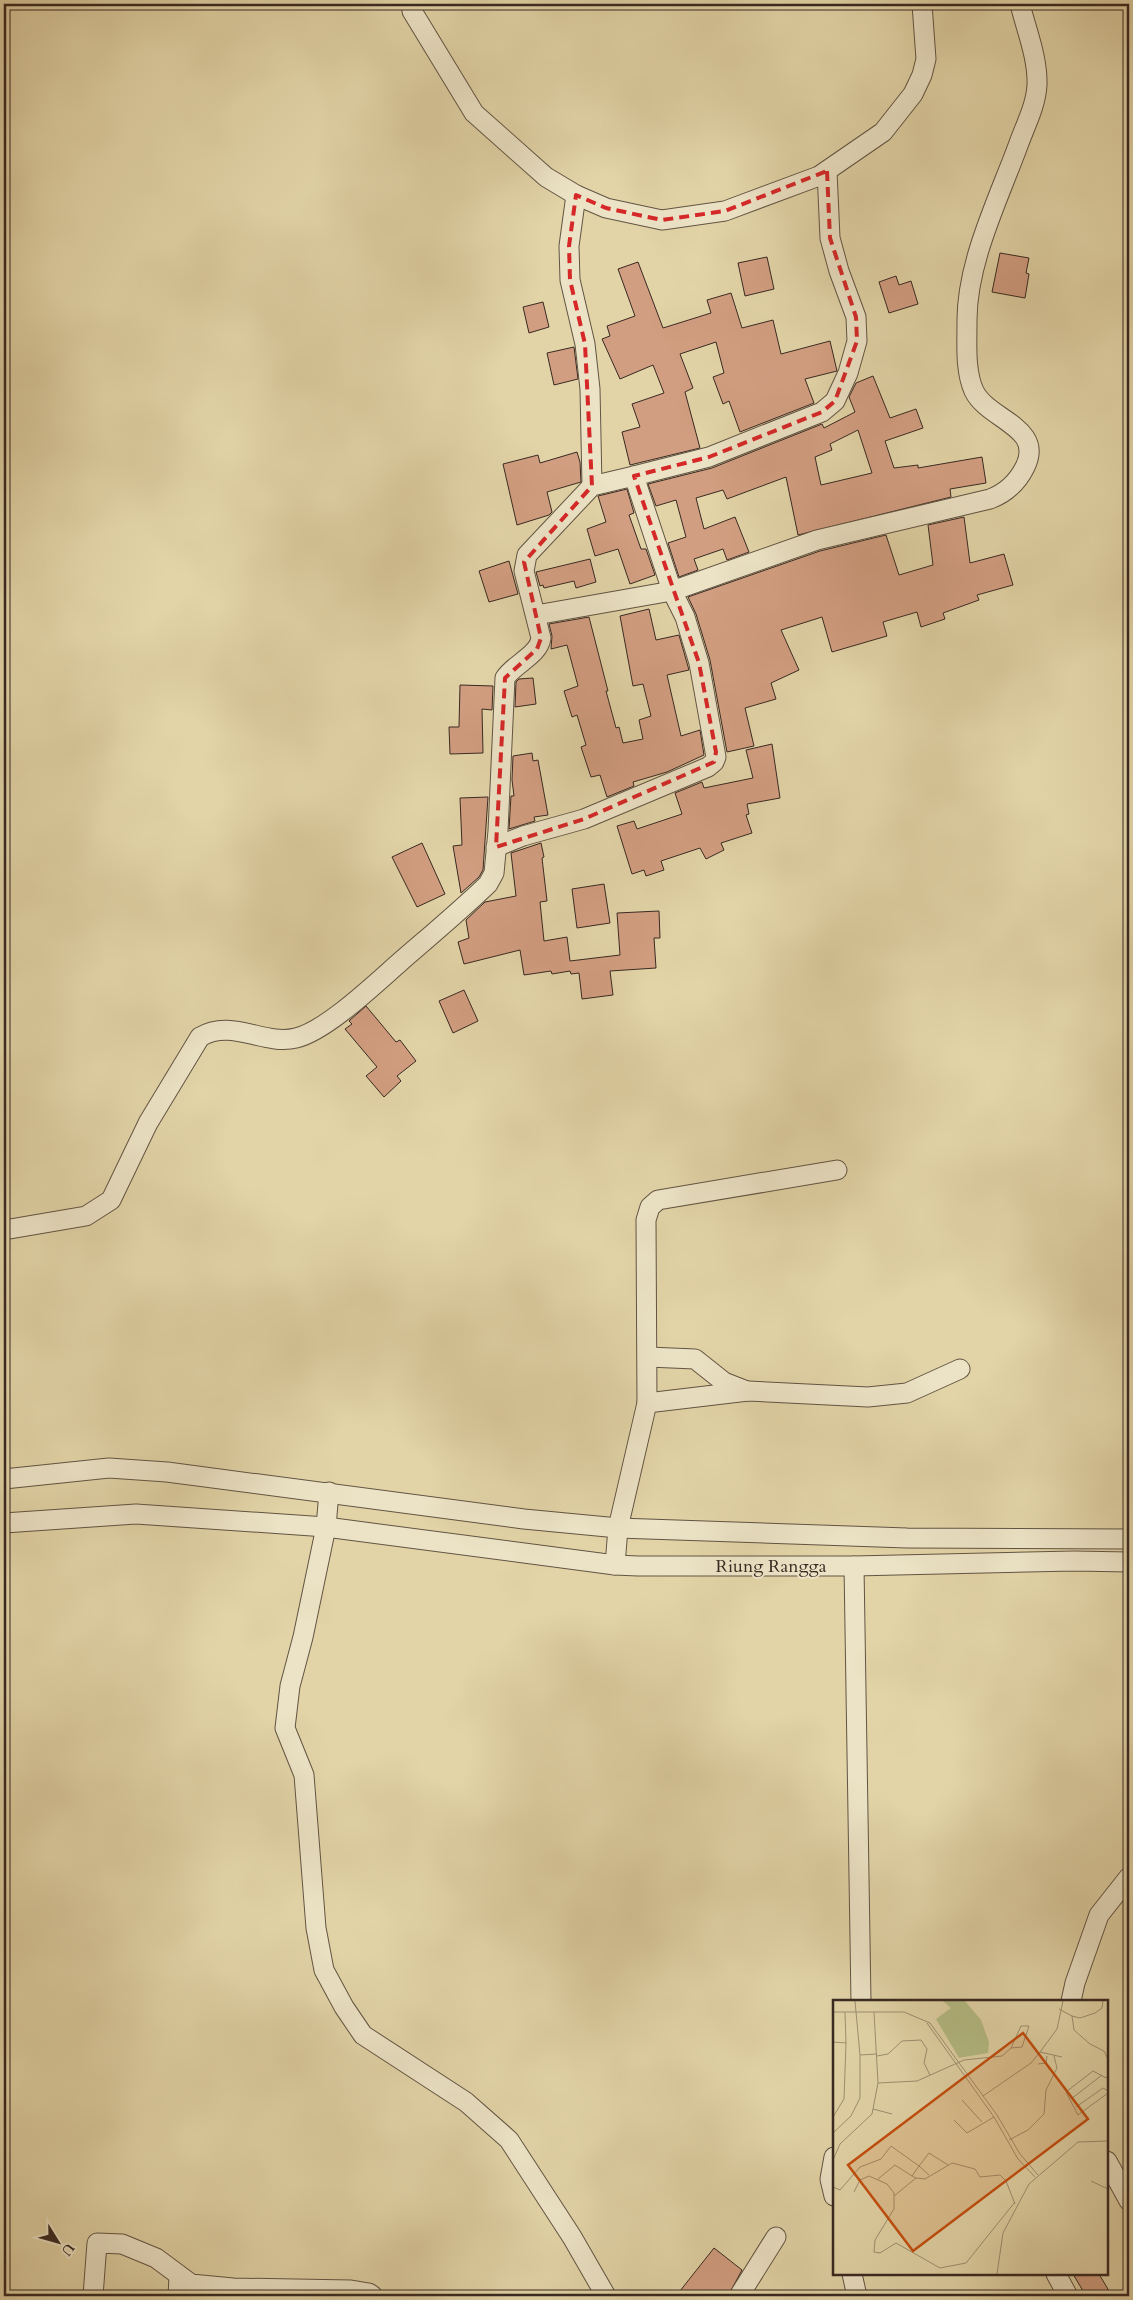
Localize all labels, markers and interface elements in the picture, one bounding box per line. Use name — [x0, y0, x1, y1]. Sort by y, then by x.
street label: Riung Rangga — [715, 1554, 827, 1579]
inset map — [833, 2000, 1108, 2275]
north arrow — [32, 2218, 82, 2268]
text: U — [57, 2239, 79, 2260]

